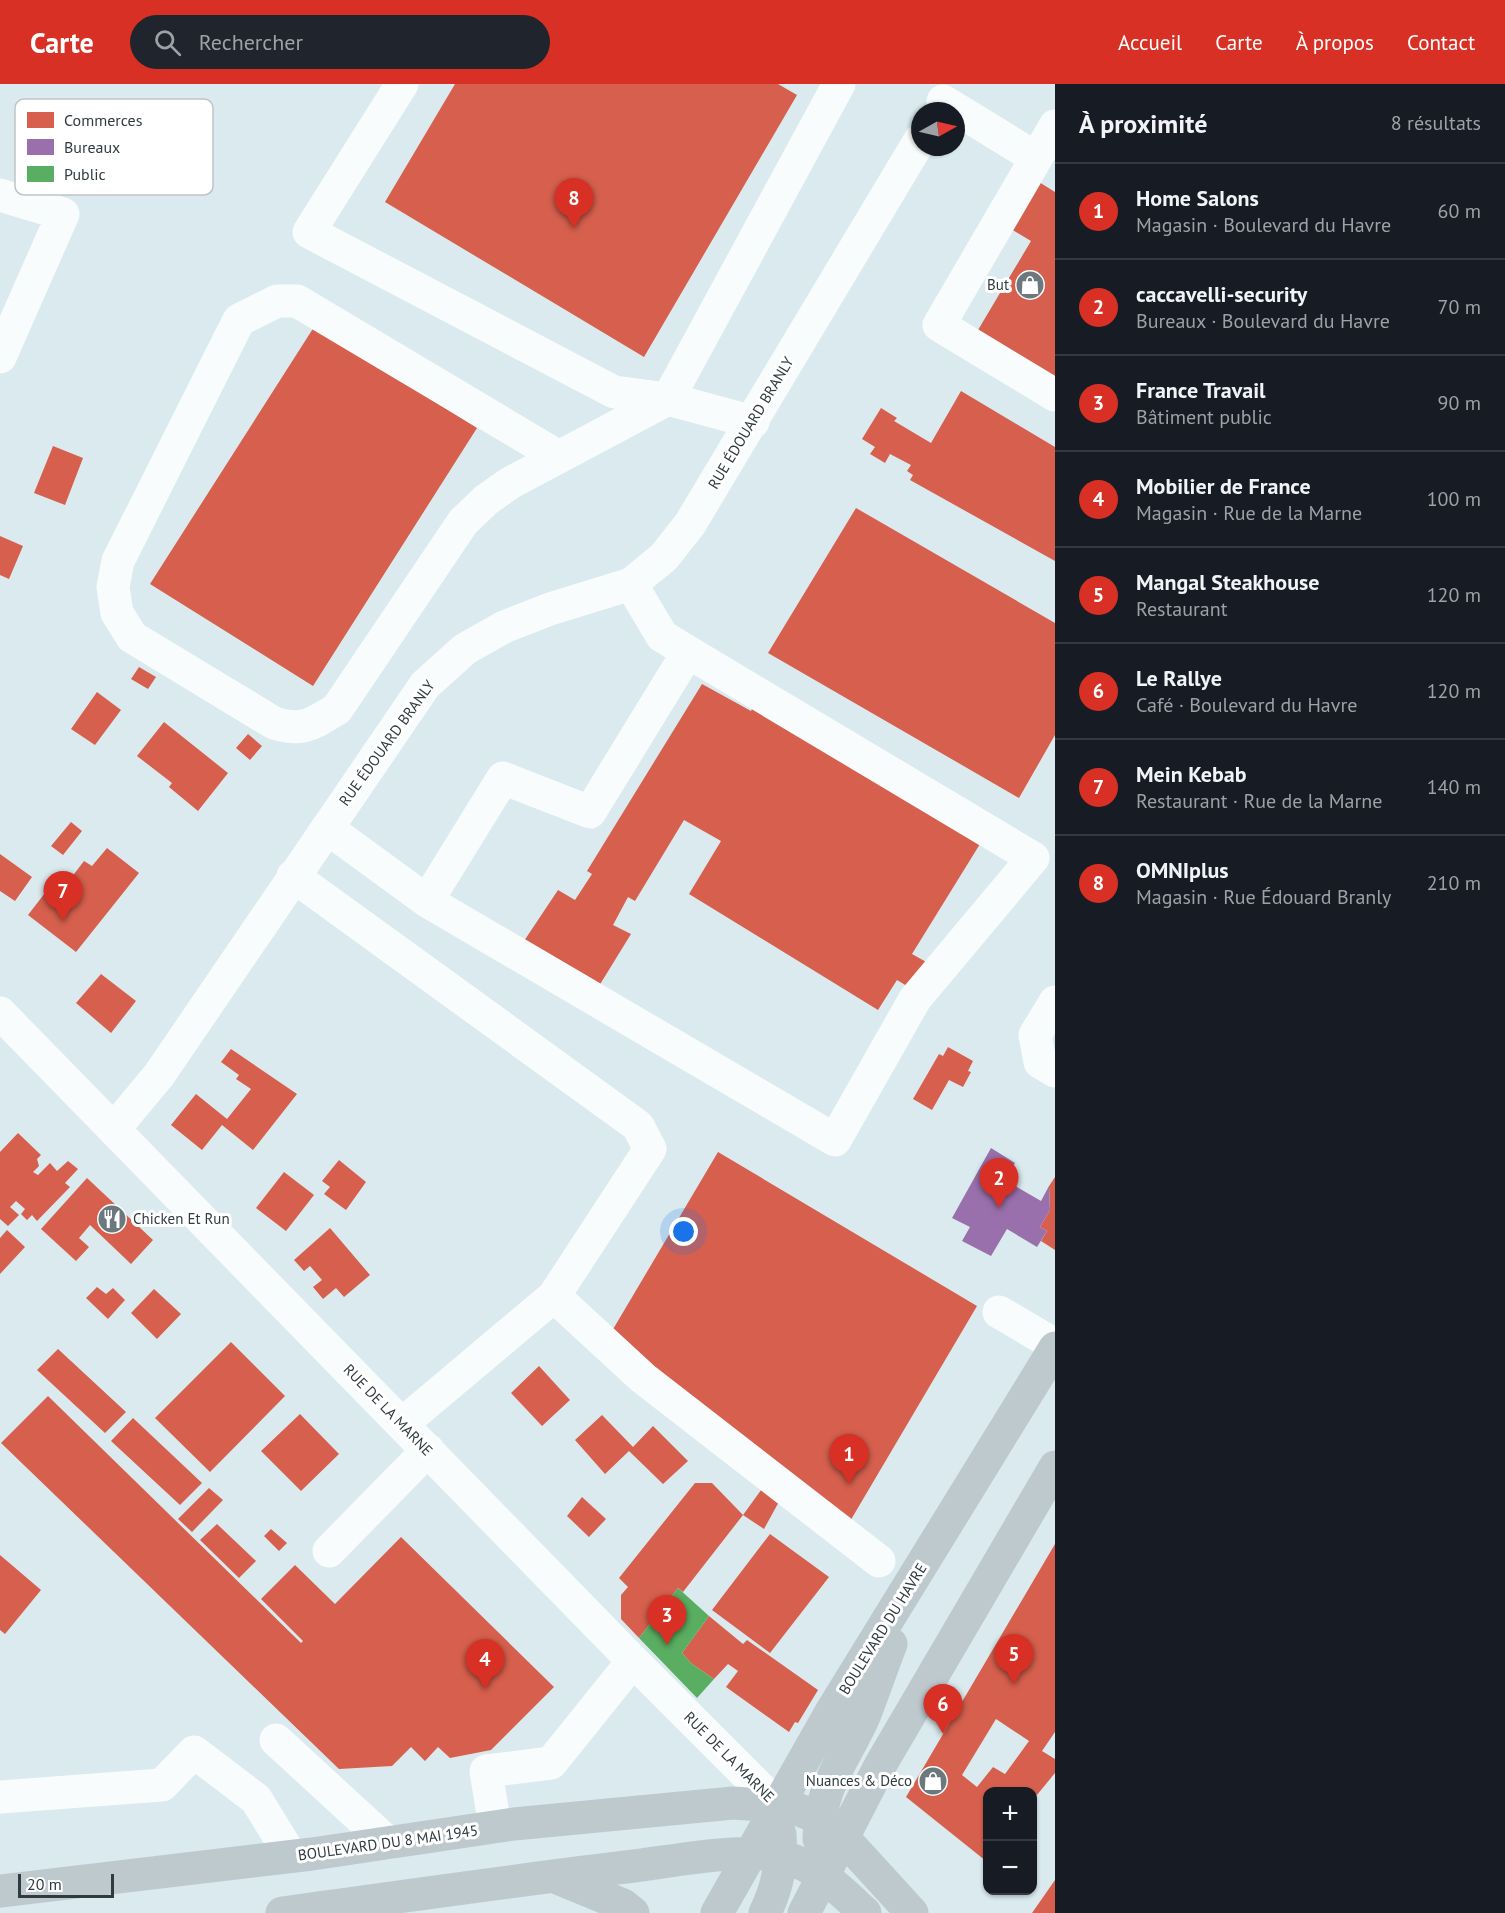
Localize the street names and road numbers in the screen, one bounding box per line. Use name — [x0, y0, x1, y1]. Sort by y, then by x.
street label: RUE ÉDOUARD BRANLY — [704, 353, 798, 492]
street label: RUE ÉDOUARD BRANLY — [335, 676, 439, 809]
street label: RUE DE LA MARNE — [340, 1360, 437, 1460]
street label: BOULEVARD DU HAVRE — [834, 1560, 931, 1698]
street label: RUE DE LA MARNE — [680, 1707, 779, 1806]
street label: BOULEVARD DU 8 MAI 1945 — [297, 1820, 479, 1865]

